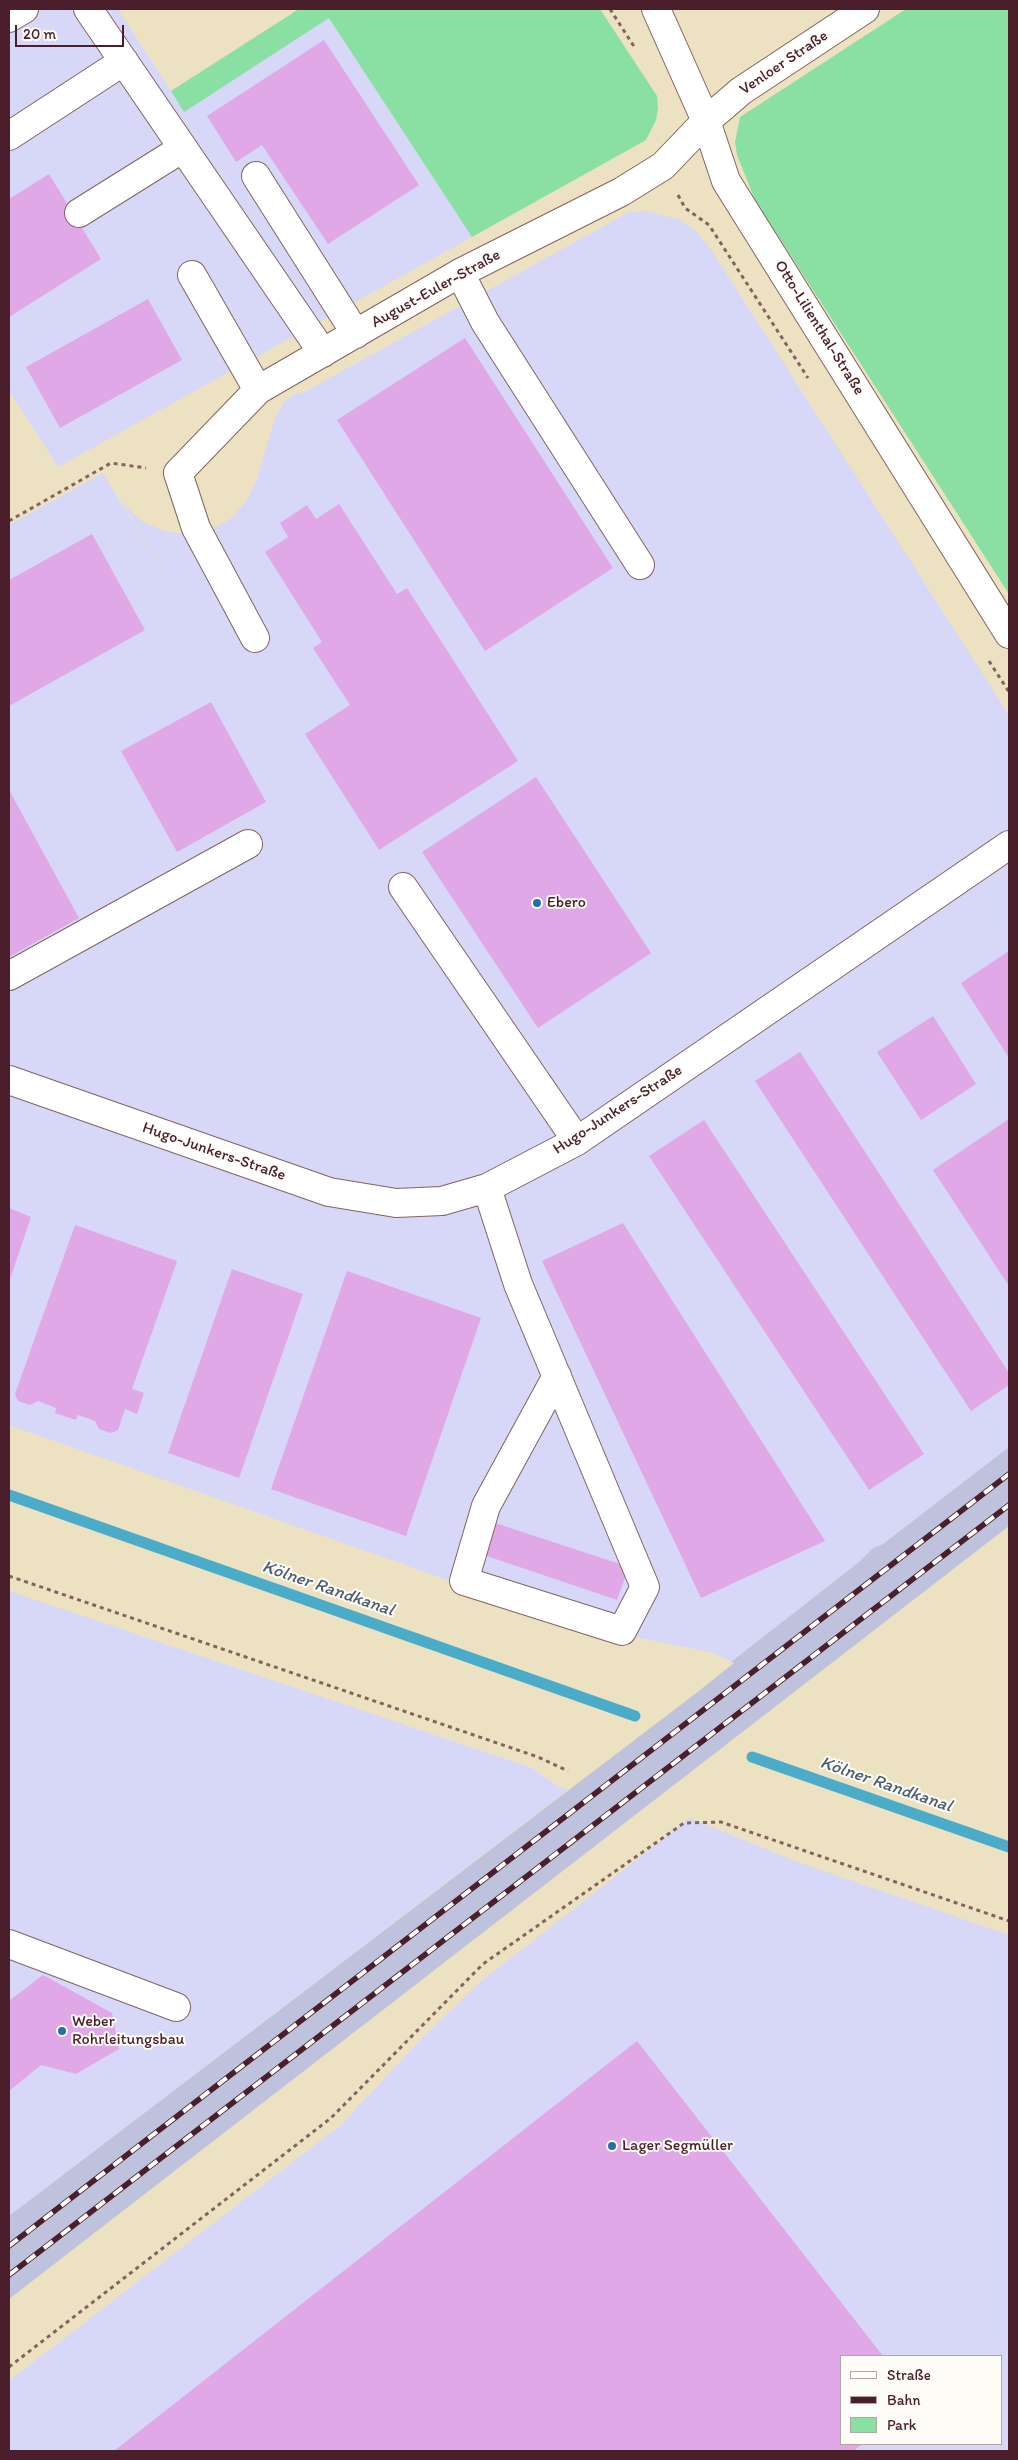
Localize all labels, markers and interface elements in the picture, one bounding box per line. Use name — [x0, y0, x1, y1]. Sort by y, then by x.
scale bar — [18, 15, 126, 47]
text: 20 m — [23, 25, 56, 43]
street label: Venloer Straße — [736, 26, 832, 100]
street label: August-Euler-Straße — [368, 246, 504, 332]
street label: Otto-Lilienthal-Straße — [770, 257, 868, 399]
place label: Ebero — [547, 893, 586, 913]
marker: Ebero — [531, 897, 543, 909]
street label: Hugo-Junkers-Straße — [550, 1061, 686, 1159]
street label: Hugo-Junkers-Straße — [140, 1118, 288, 1186]
water label: Kölner Randkanal — [259, 1556, 397, 1622]
water label: Kölner Randkanal — [817, 1752, 955, 1818]
place label: Weber Rohrleitungsbau — [72, 2012, 184, 2050]
marker: Weber Rohrleitungsbau — [56, 2025, 68, 2037]
place label: Lager Segmüller — [622, 2136, 733, 2156]
marker: Lager Segmüller — [606, 2140, 618, 2152]
legend — [840, 2355, 1003, 2445]
text: Straße — [887, 2366, 931, 2384]
text: Bahn — [887, 2391, 921, 2409]
text: Park — [887, 2416, 917, 2434]

